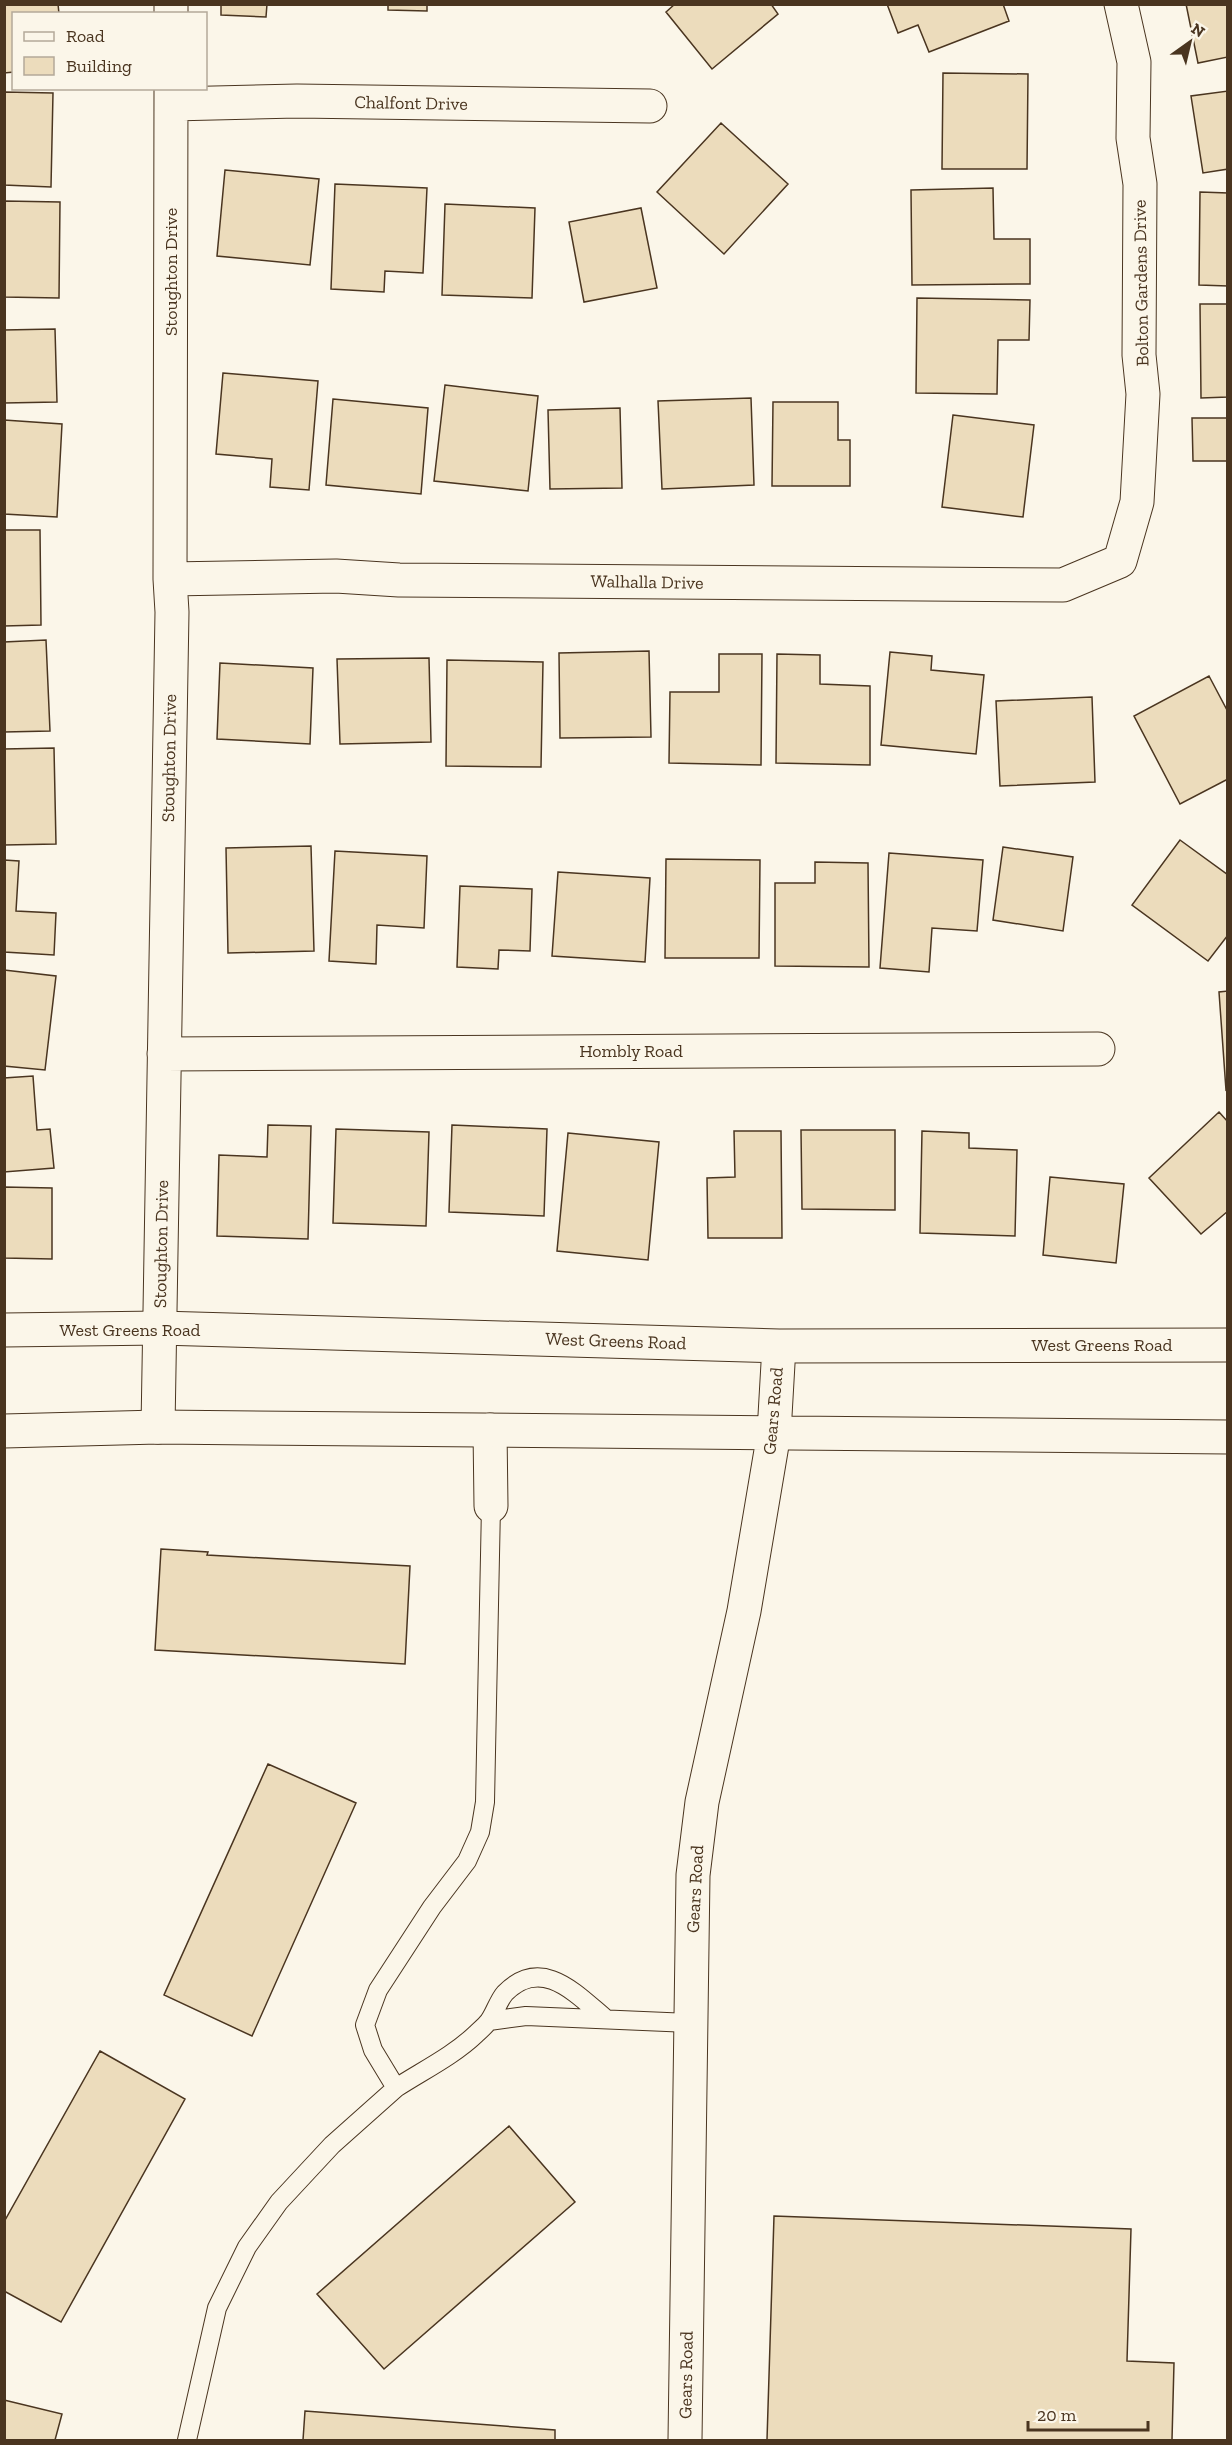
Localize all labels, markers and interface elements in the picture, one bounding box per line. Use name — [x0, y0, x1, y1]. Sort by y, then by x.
legend — [12, 12, 207, 90]
north arrow — [1160, 12, 1220, 72]
text: N — [1188, 19, 1208, 41]
text: Road — [66, 25, 105, 47]
text: Building — [66, 55, 132, 77]
street label: Chalfont Drive — [354, 91, 468, 115]
street label: Bolton Gardens Drive — [1129, 199, 1153, 367]
street label: Stoughton Drive — [160, 208, 182, 336]
street label: Walhalla Drive — [590, 570, 704, 594]
street label: Stoughton Drive — [157, 694, 181, 822]
street label: Hombly Road — [579, 1040, 683, 1062]
street label: Stoughton Drive — [149, 1180, 173, 1308]
street label: West Greens Road — [60, 1319, 201, 1341]
street label: West Greens Road — [545, 1328, 687, 1354]
street label: West Greens Road — [1032, 1334, 1173, 1356]
street label: Gears Road — [758, 1366, 788, 1456]
street label: Gears Road — [682, 1844, 708, 1933]
street label: Gears Road — [674, 2331, 698, 2419]
scale bar — [1028, 2394, 1148, 2432]
text: 20 m — [1037, 2404, 1077, 2426]

